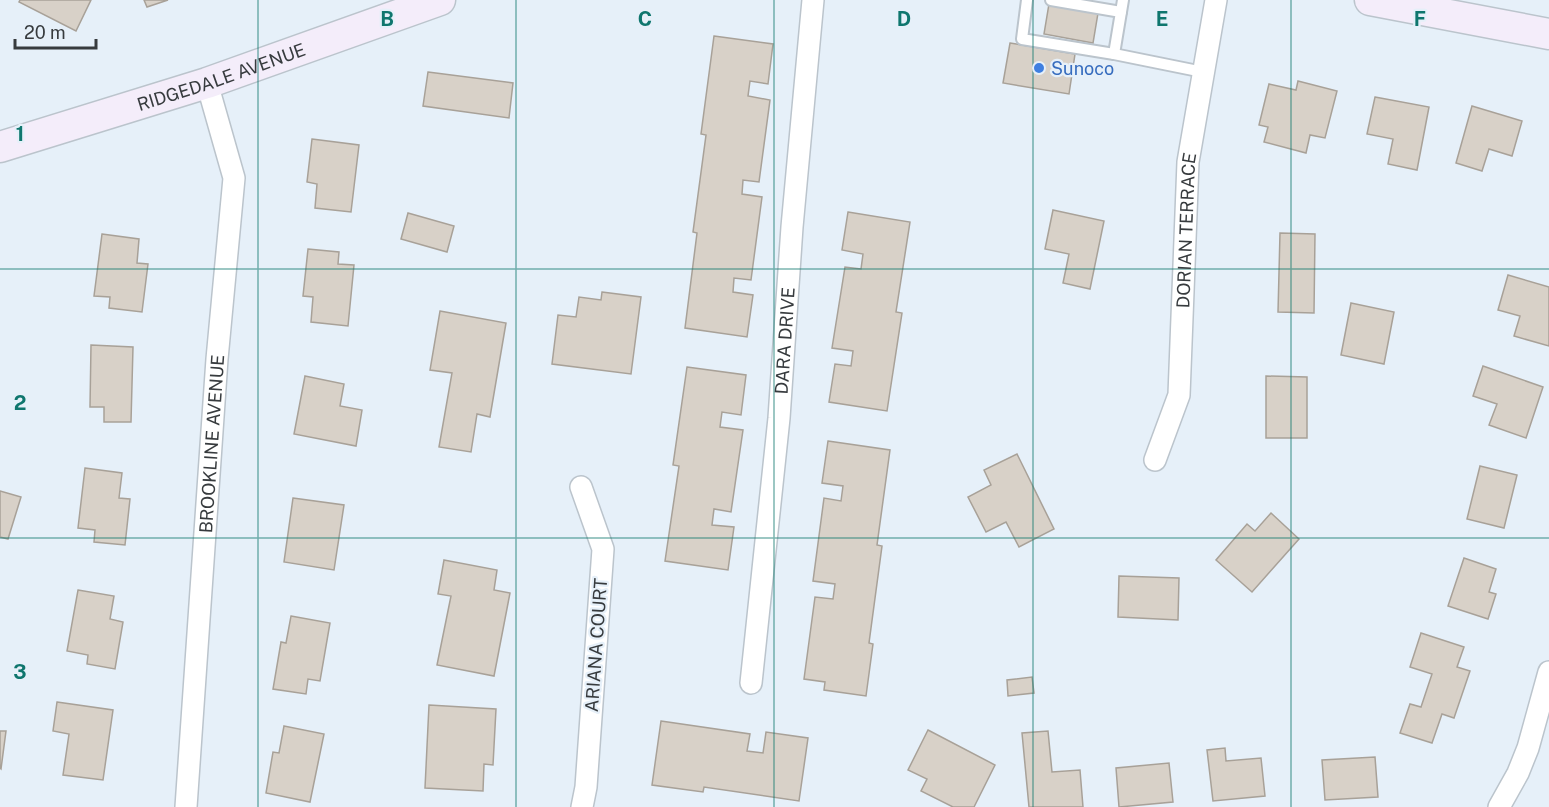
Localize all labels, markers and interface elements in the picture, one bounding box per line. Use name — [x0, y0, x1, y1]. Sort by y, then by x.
text: B — [380, 7, 394, 31]
text: C — [638, 7, 652, 31]
text: D — [897, 7, 911, 31]
text: E — [1156, 7, 1168, 31]
text: F — [1414, 7, 1426, 31]
scale bar — [15, 12, 96, 50]
text: 20 m — [24, 22, 66, 43]
street label: RIDGEDALE AVENUE — [134, 38, 308, 115]
place label: Sunoco — [1051, 58, 1114, 79]
marker: Sunoco — [1032, 61, 1046, 75]
text: 1 — [16, 122, 24, 146]
street label: DORIAN TERRACE — [1172, 151, 1200, 309]
street label: DARA DRIVE — [770, 286, 798, 395]
street label: BROOKLINE AVENUE — [194, 354, 228, 534]
text: 2 — [14, 391, 26, 415]
street label: ARIANA COURT — [581, 577, 611, 713]
text: 3 — [13, 660, 27, 684]

